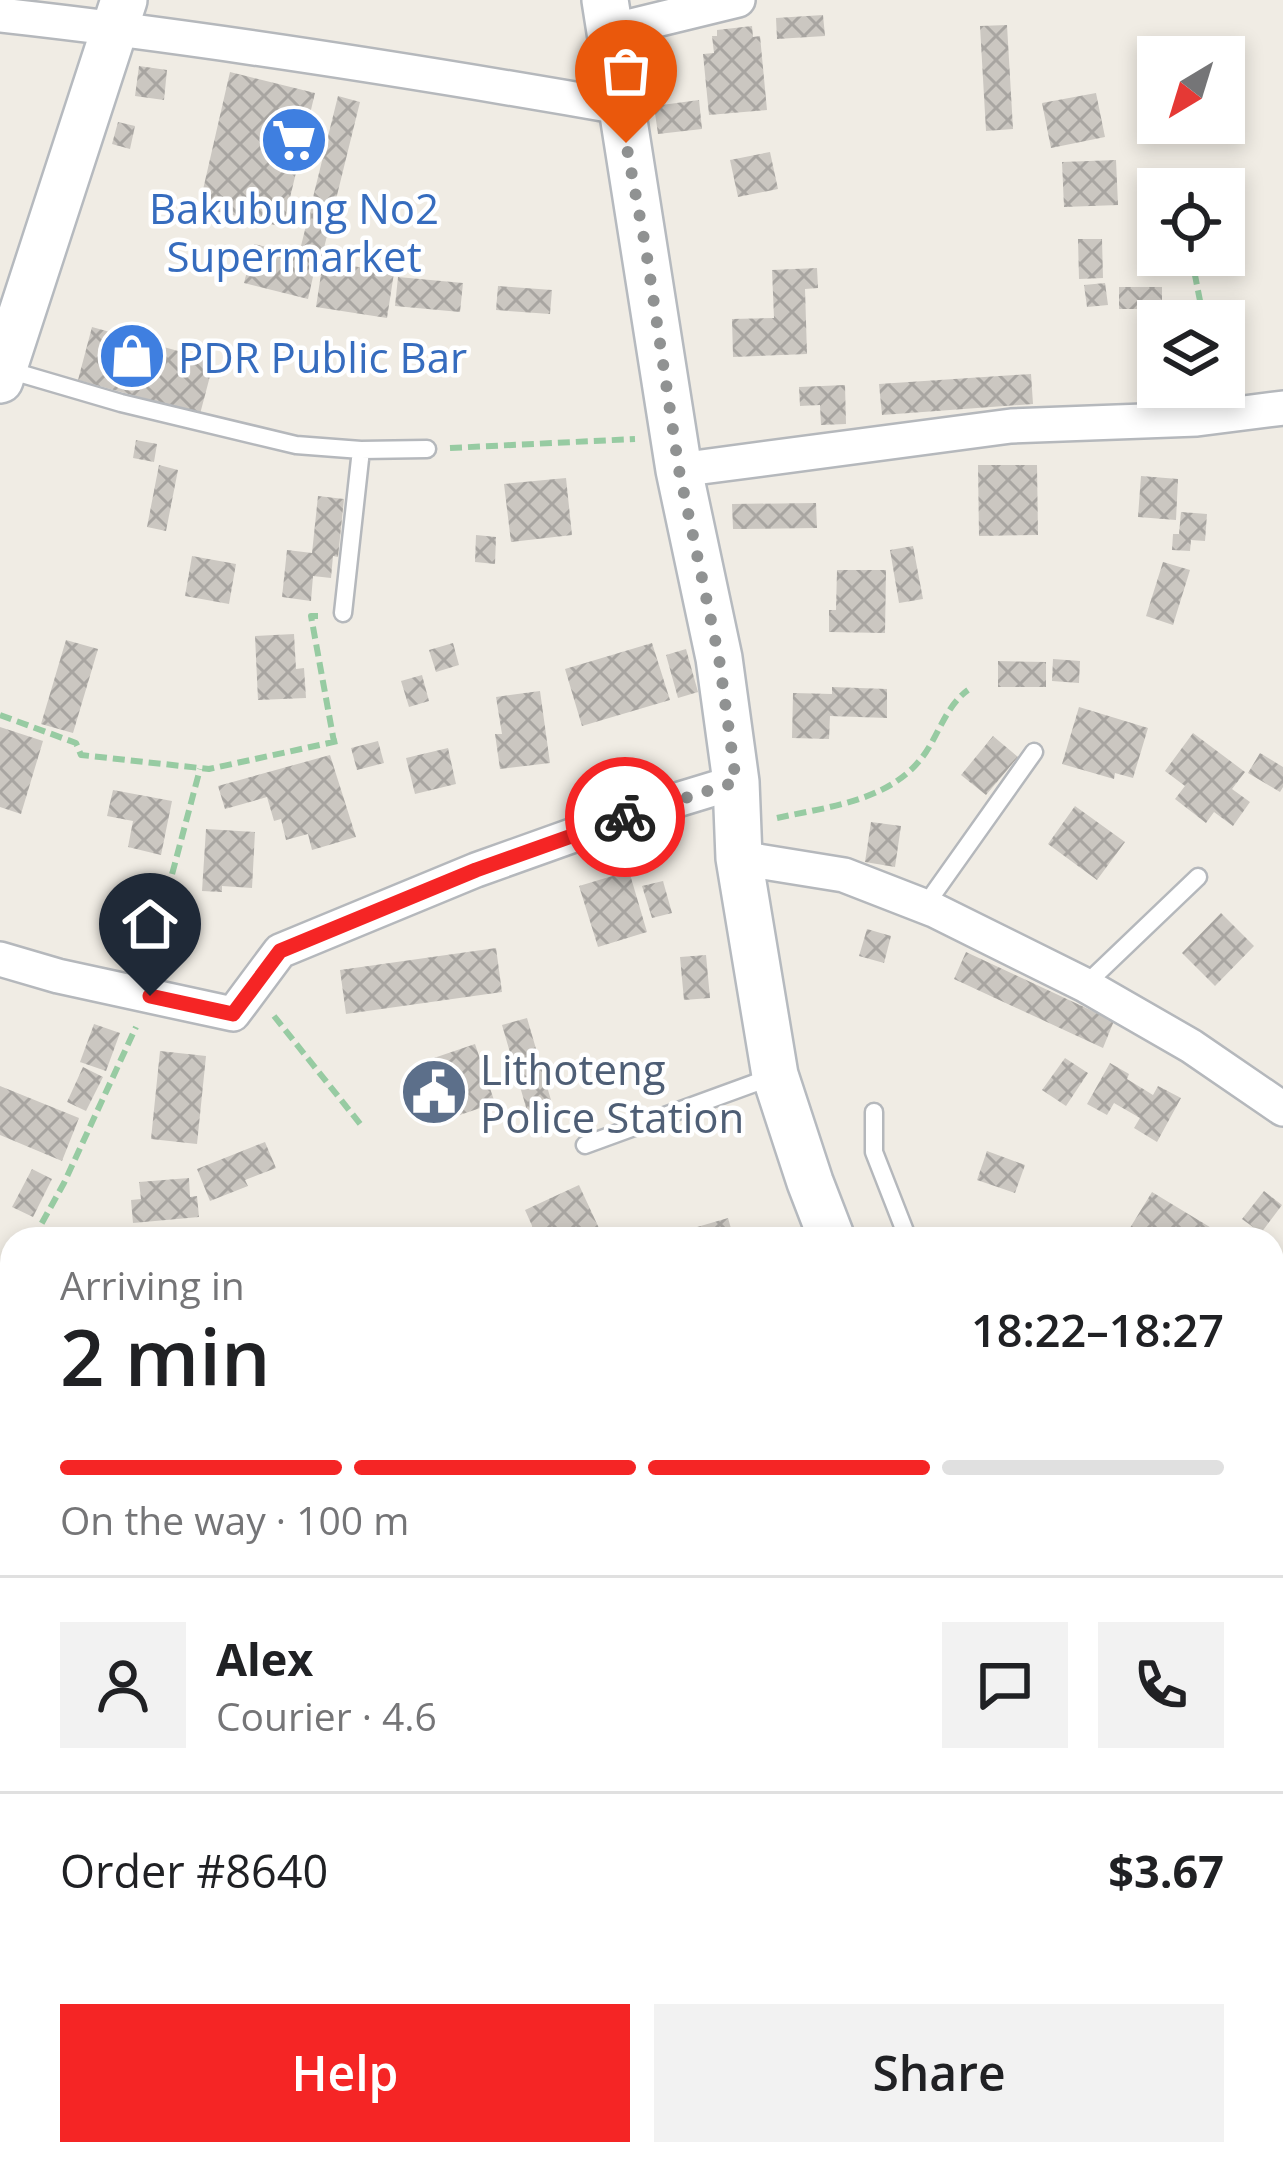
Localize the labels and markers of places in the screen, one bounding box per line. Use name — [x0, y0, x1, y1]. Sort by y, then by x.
pin — [575, 20, 677, 143]
supermarket icon: Bakubung No2 Supermarket — [259, 105, 329, 175]
place label: Bakubung No2 Supermarket — [149, 179, 439, 284]
shop icon: PDR Public Bar — [97, 321, 167, 391]
place label: PDR Public Bar — [178, 328, 467, 385]
pin — [99, 873, 201, 996]
place label: Lithoteng Police Station — [480, 1040, 744, 1145]
public building icon: Lithoteng Police Station — [399, 1057, 469, 1127]

